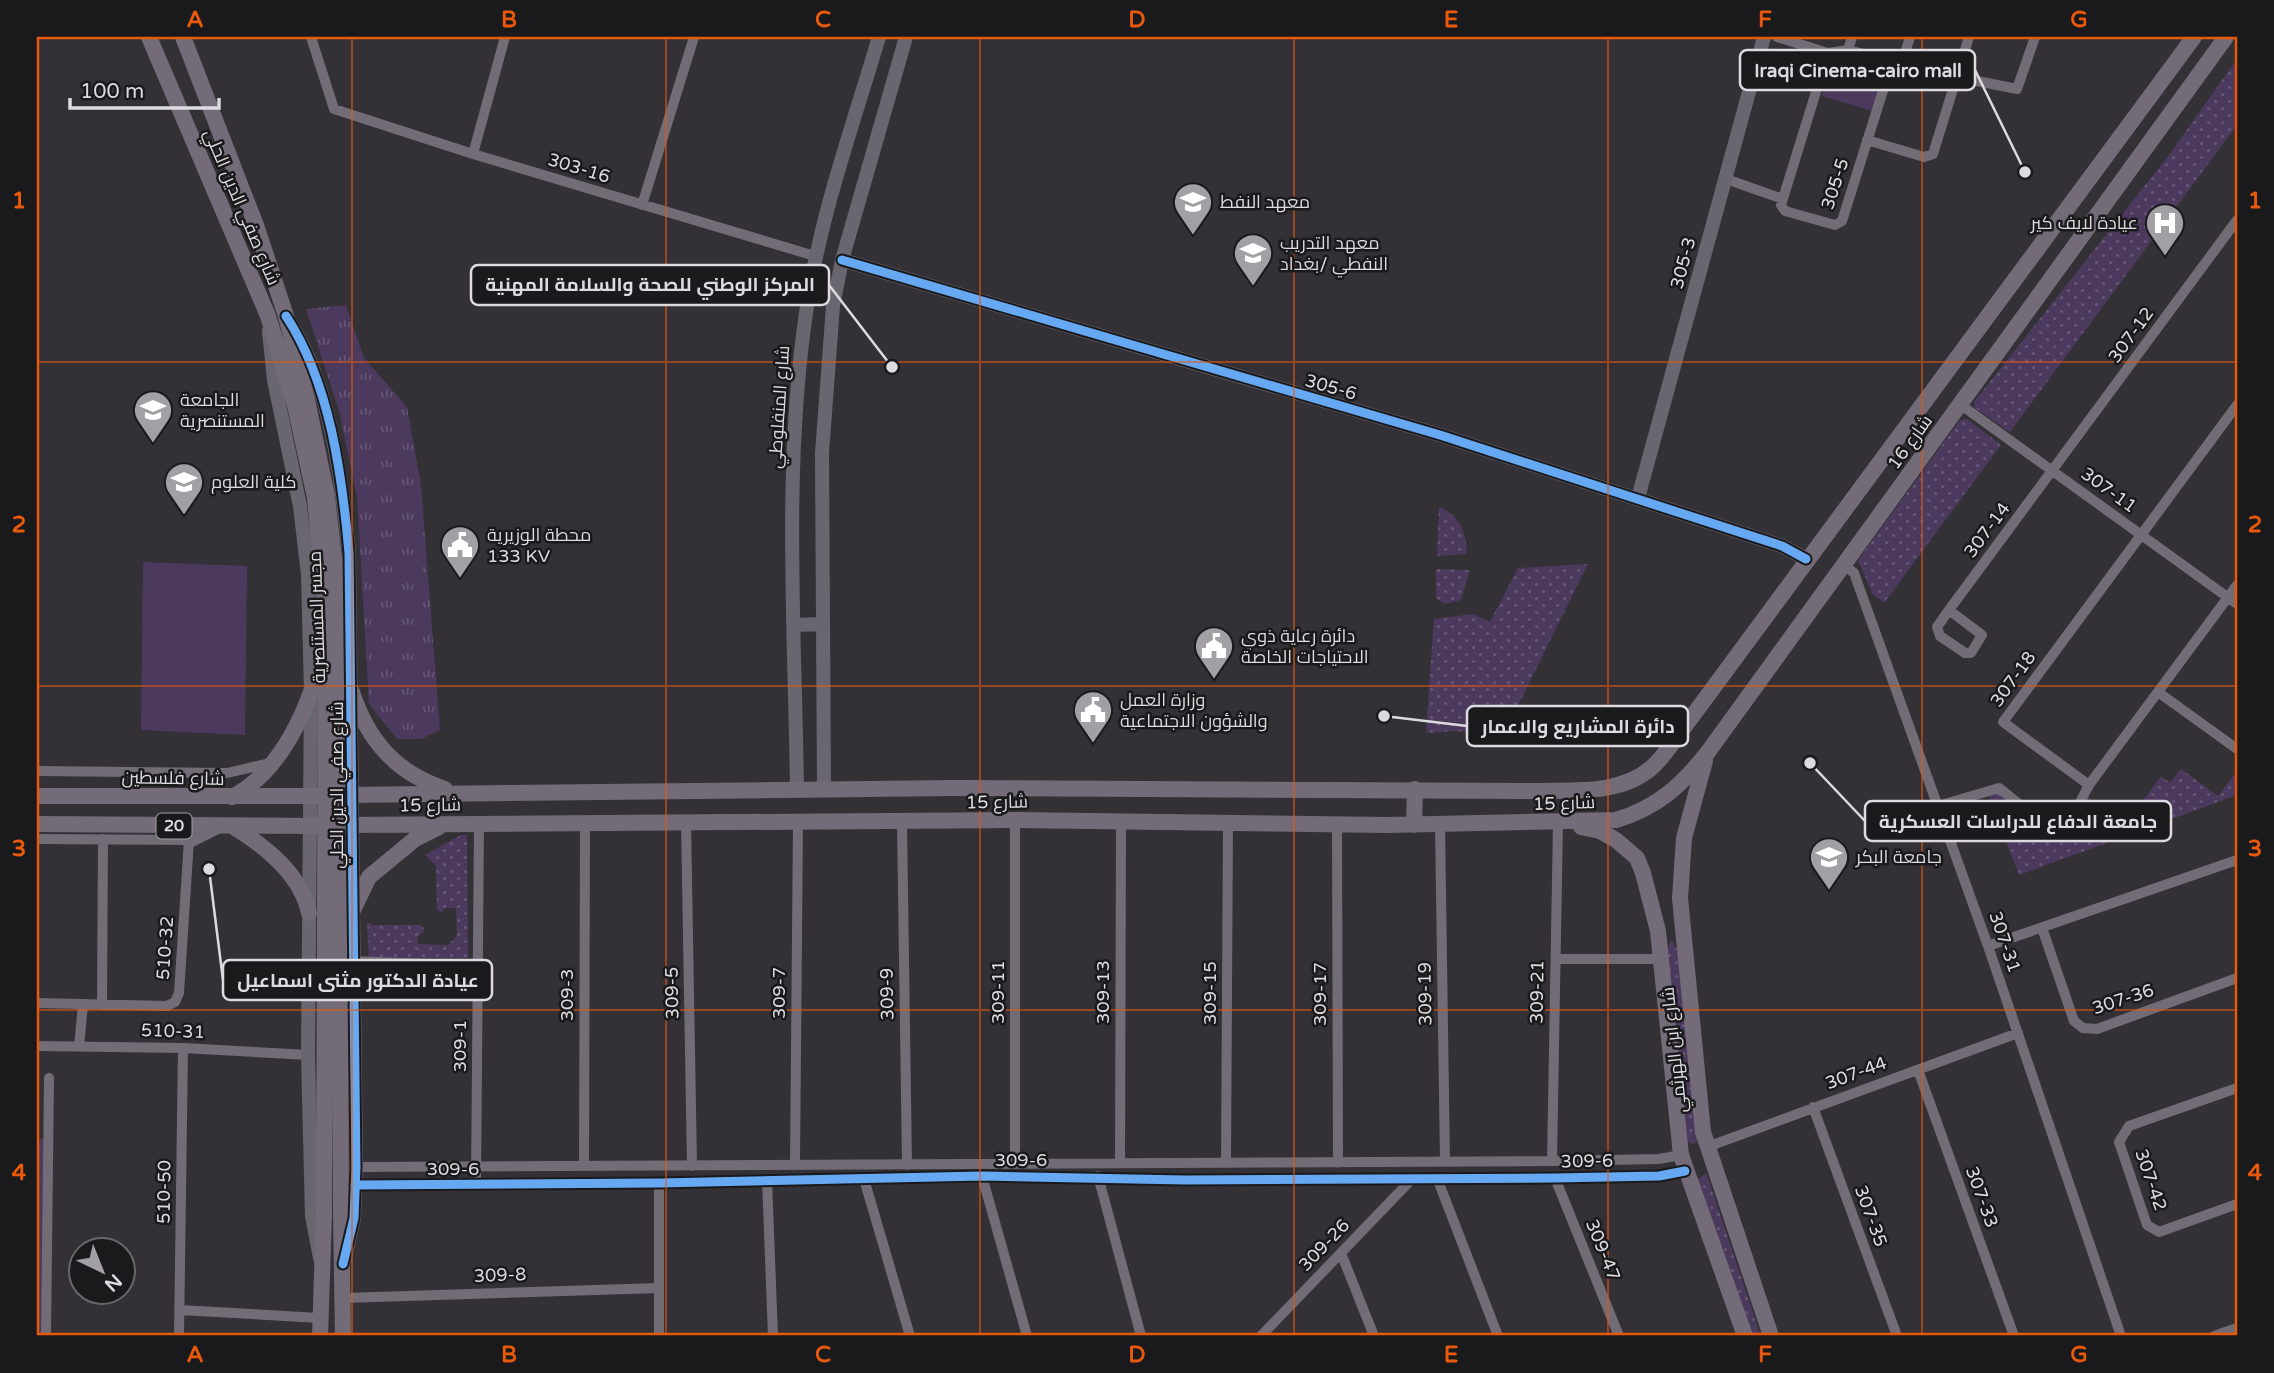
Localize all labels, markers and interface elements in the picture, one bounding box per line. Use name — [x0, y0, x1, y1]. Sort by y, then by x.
text: A — [186, 6, 204, 34]
text: B — [501, 6, 517, 34]
text: C — [815, 6, 831, 34]
text: D — [1128, 6, 1146, 34]
text: E — [1444, 6, 1458, 34]
text: F — [1758, 6, 1772, 34]
text: G — [2070, 6, 2088, 34]
callout: Iraqi Cinema-cairo mall — [1740, 50, 1975, 90]
text: Iraqi Cinema-cairo mall — [1754, 60, 1962, 83]
scale bar — [70, 66, 219, 110]
text: 100 m — [80, 79, 144, 104]
street label: شارع صفي الدين الحلي — [196, 126, 285, 290]
street label: 303-16 — [545, 148, 613, 188]
street label: 305-5 — [1816, 156, 1854, 212]
school or university icon: معهد النفط — [1172, 181, 1214, 236]
text: 1 — [12, 187, 26, 215]
text: 1 — [2248, 187, 2262, 215]
place label: معهد النفط — [1220, 191, 1310, 213]
hospital icon: عيادة لايف كير — [2144, 202, 2186, 257]
place label: عيادة لايف كير — [2030, 212, 2138, 234]
school or university icon: معهد التدريب النفطي /بغداد — [1232, 232, 1274, 287]
place label: معهد التدريب النفطي /بغداد — [1280, 232, 1388, 278]
street label: 305-3 — [1666, 235, 1700, 291]
callout: المركز الوطني للصحة والسلامة المهنية — [471, 265, 829, 305]
text: المركز الوطني للصحة والسلامة المهنية — [485, 274, 815, 300]
street label: 307-12 — [2103, 303, 2159, 367]
street label: شارع المنفلوطي — [764, 345, 797, 470]
street label: 305-6 — [1303, 369, 1359, 405]
school or university icon: الجامعة المستنصرية — [132, 389, 174, 444]
place label: الجامعة المستنصرية — [180, 389, 265, 432]
street label: شارع 16 — [1883, 410, 1938, 474]
school or university icon: كلية العلوم — [163, 461, 205, 516]
street label: 307-11 — [2077, 462, 2141, 518]
place label: كلية العلوم — [211, 471, 297, 494]
street label: 307-14 — [1959, 498, 2015, 562]
text: 2 — [12, 511, 26, 539]
text: 2 — [2248, 511, 2262, 539]
public building icon: محطة الوزيرية 133 KV — [439, 524, 481, 579]
place label: محطة الوزيرية 133 KV — [487, 524, 591, 567]
street label: مجسر المستنصرية — [304, 550, 330, 684]
public building icon: دائرة رعاية ذوي الاحتياجات الخاصة — [1193, 625, 1235, 680]
place label: دائرة رعاية ذوي الاحتياجات الخاصة — [1241, 625, 1369, 668]
street label: 307-18 — [1985, 647, 2041, 711]
public building icon: وزارة العمل والشؤون الاجتماعية — [1072, 689, 1114, 744]
place label: وزارة العمل والشؤون الاجتماعية — [1120, 689, 1268, 732]
street label: شارع صفي الدين الحلي — [326, 701, 351, 869]
callout: دائرة المشاريع والاعمار — [1467, 706, 1688, 746]
text: دائرة المشاريع والاعمار — [1480, 716, 1675, 740]
street label: شارع فلسطين — [121, 766, 225, 791]
street label: شارع 15 — [966, 790, 1028, 815]
street label: شارع 15 — [1533, 791, 1595, 816]
street label: شارع 15 — [399, 793, 461, 818]
callout: جامعة الدفاع للدراسات العسكرية — [1865, 801, 2171, 841]
text: جامعة الدفاع للدراسات العسكرية — [1879, 811, 2157, 835]
road number: 20 — [156, 814, 192, 838]
text: 3 — [12, 835, 26, 863]
text: 3 — [2248, 835, 2262, 863]
school or university icon: جامعة البكر — [1808, 836, 1850, 891]
place label: جامعة البكر — [1855, 846, 1942, 868]
street label: 307-31 — [1984, 908, 2026, 976]
street label: 510-32 — [152, 915, 178, 981]
callout: عيادة الدكتور مثنى اسماعيل — [223, 960, 492, 1000]
street label: 309-11 — [987, 960, 1009, 1024]
street label: 309-13 — [1092, 960, 1114, 1024]
street label: 309-21 — [1525, 960, 1549, 1024]
street label: 309-15 — [1199, 961, 1221, 1025]
street label: 309-17 — [1309, 962, 1331, 1026]
street label: 309-19 — [1413, 962, 1437, 1026]
street label: 309-5 — [661, 967, 683, 1019]
street label: 309-7 — [768, 967, 790, 1019]
street label: 309-9 — [876, 968, 898, 1020]
street label: 309-3 — [556, 969, 578, 1021]
text: عيادة الدكتور مثنى اسماعيل — [237, 970, 479, 992]
street label: 307-36 — [2089, 979, 2157, 1019]
street label: شارع ابن الهرثمي — [1656, 986, 1695, 1114]
street label: 510-31 — [141, 1019, 205, 1043]
street label: 309-1 — [449, 1020, 471, 1072]
street label: 307-44 — [1822, 1052, 1890, 1094]
street label: 307-42 — [2130, 1146, 2172, 1214]
street label: 309-6 — [995, 1149, 1047, 1171]
street label: 309-6 — [1561, 1150, 1613, 1172]
street label: 309-6 — [427, 1158, 479, 1180]
text: 4 — [12, 1159, 27, 1187]
text: 4 — [2248, 1159, 2263, 1187]
street label: 510-50 — [152, 1160, 176, 1224]
street label: 307-33 — [1961, 1163, 2003, 1231]
street label: 307-35 — [1850, 1182, 1892, 1250]
street label: 309-26 — [1294, 1214, 1354, 1276]
street label: 309-47 — [1581, 1216, 1625, 1284]
north arrow — [66, 1236, 136, 1306]
street label: 309-8 — [473, 1263, 527, 1287]
text: N — [100, 1269, 126, 1296]
text: A — [186, 1341, 204, 1369]
text: B — [501, 1341, 517, 1369]
text: C — [815, 1341, 831, 1369]
text: D — [1128, 1341, 1146, 1369]
text: E — [1444, 1341, 1458, 1369]
text: F — [1758, 1341, 1772, 1369]
text: G — [2070, 1341, 2088, 1369]

